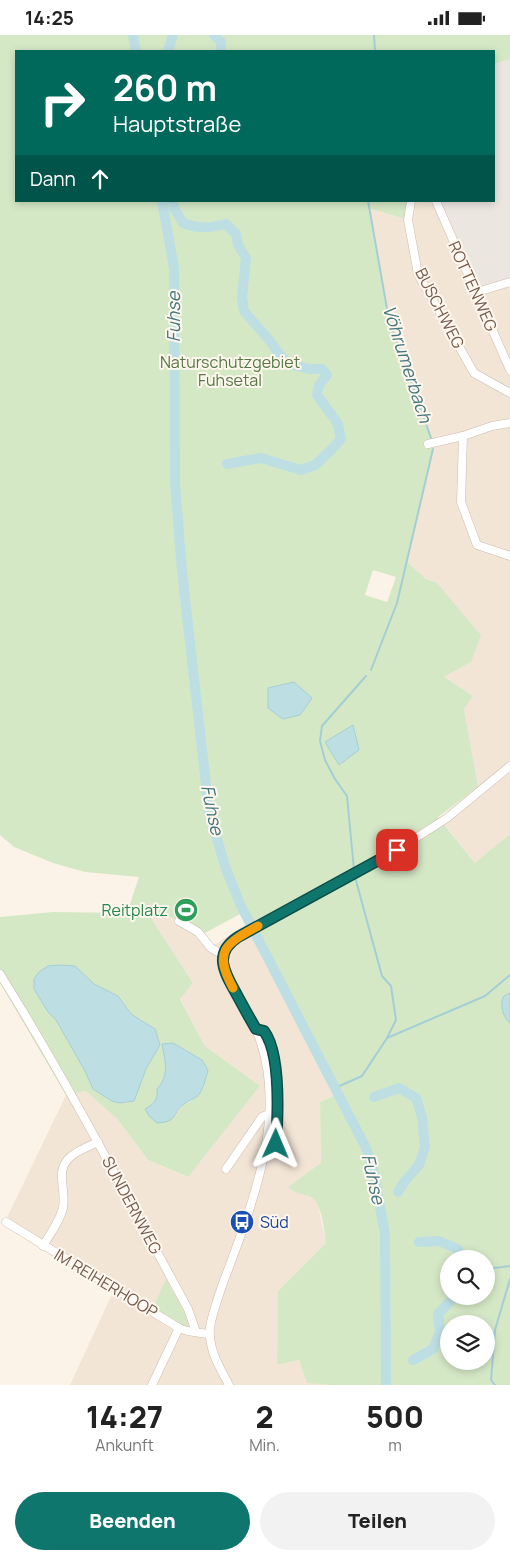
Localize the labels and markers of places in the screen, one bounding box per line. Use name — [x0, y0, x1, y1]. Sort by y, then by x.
pin — [376, 829, 418, 871]
sports icon: Reitplatz — [173, 897, 199, 923]
place label: Reitplatz — [101, 899, 168, 921]
bus stop icon: Süd — [229, 1209, 255, 1235]
place label: Süd — [260, 1211, 289, 1233]

